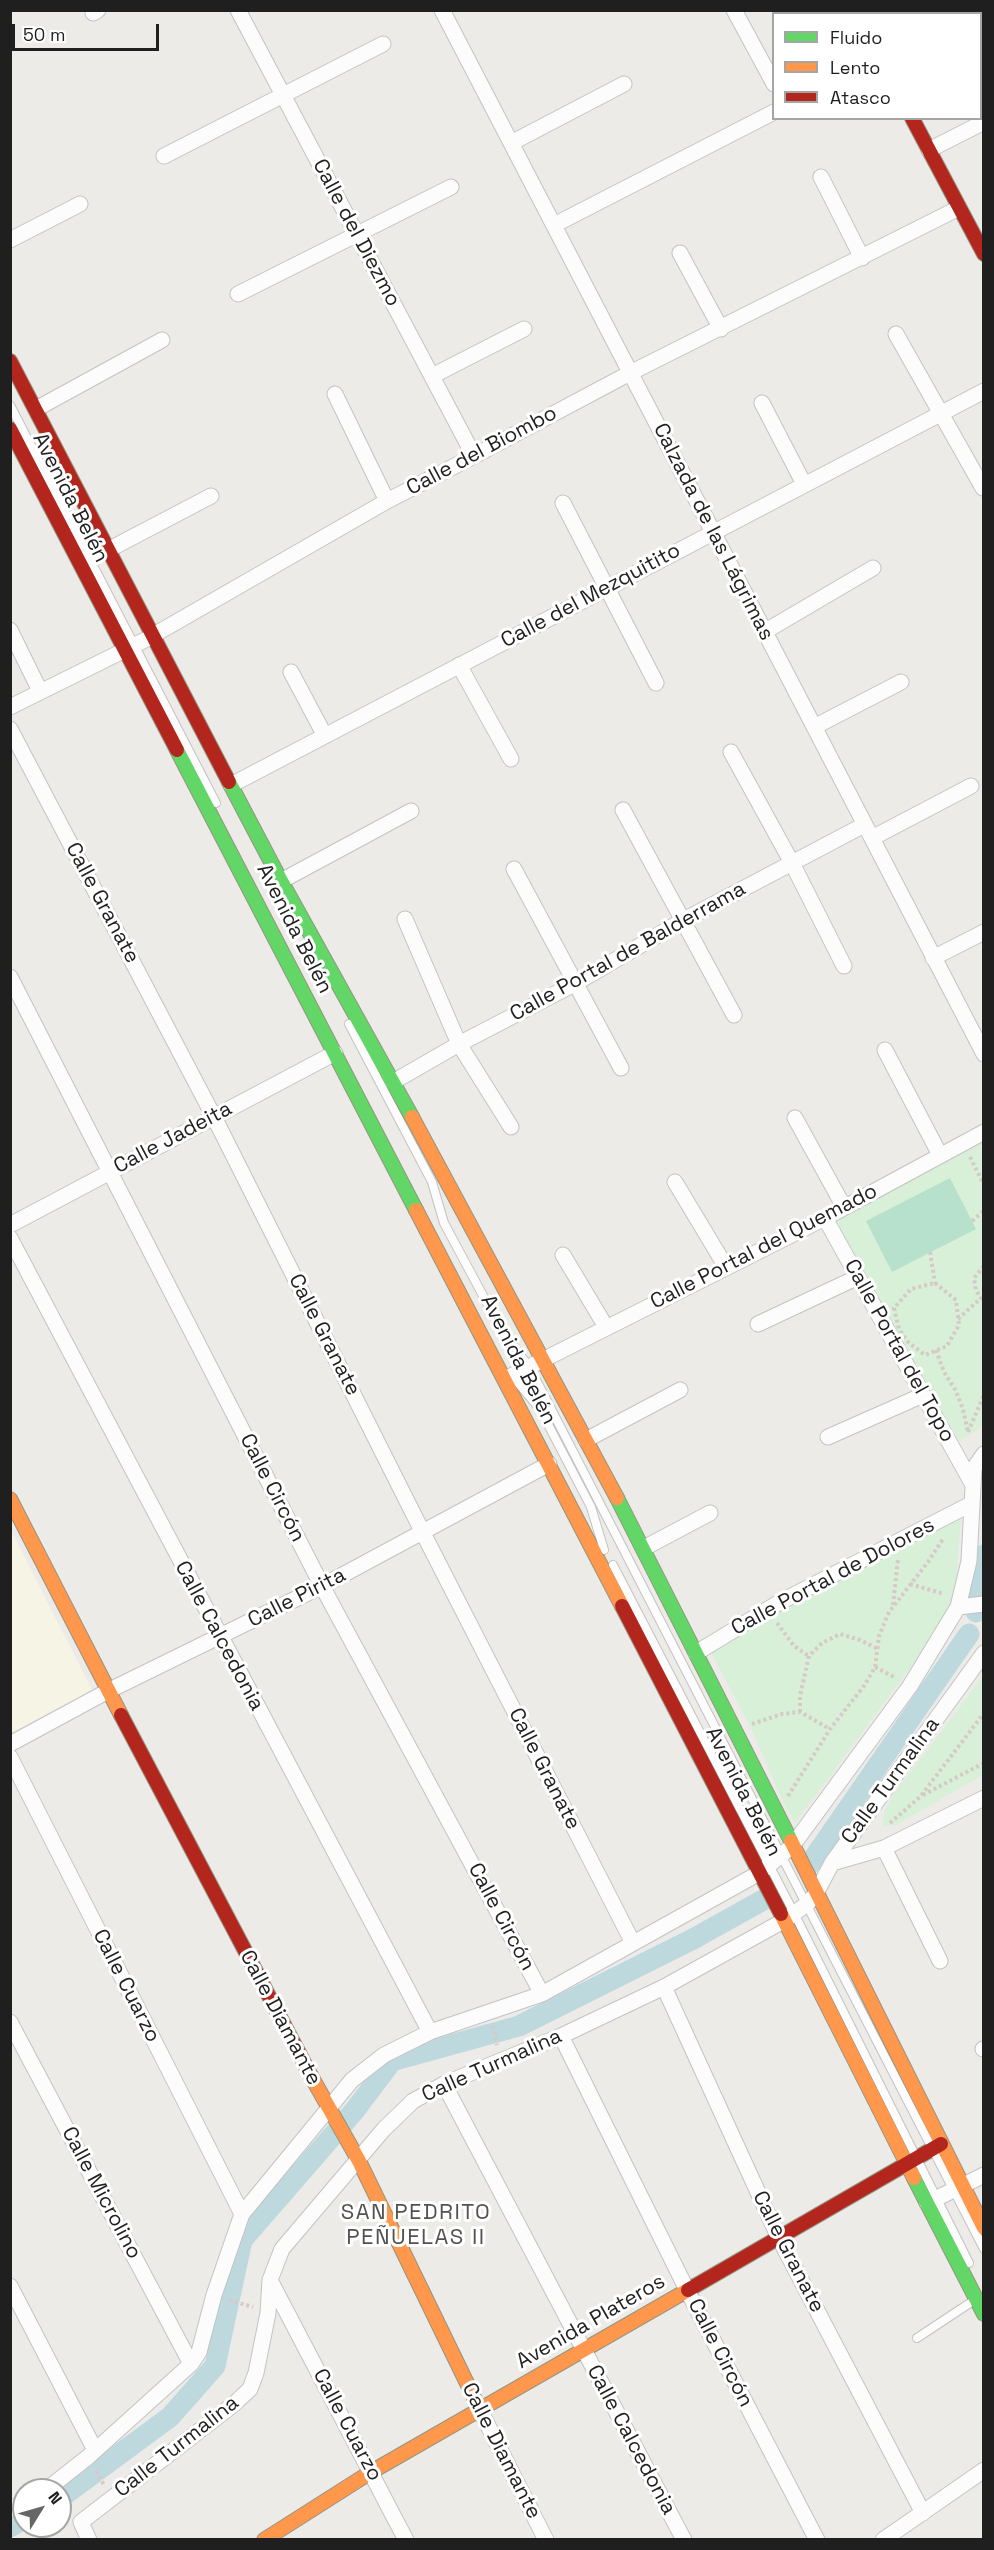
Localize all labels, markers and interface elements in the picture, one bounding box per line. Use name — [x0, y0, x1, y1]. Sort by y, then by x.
scale bar — [15, 12, 162, 50]
legend — [772, 12, 982, 120]
text: 50 m — [23, 23, 65, 46]
text: Fluido — [830, 26, 882, 49]
text: Lento — [830, 56, 880, 79]
text: Atasco — [830, 86, 891, 109]
street label: Calle del Diezmo — [307, 155, 405, 311]
street label: Calle del Biombo — [402, 401, 562, 501]
street label: Calzada de las Lágrimas — [647, 419, 779, 645]
street label: Avenida Belén — [27, 429, 113, 567]
street label: Calle del Mezquitito — [497, 538, 685, 654]
street label: Calle Granate — [60, 838, 144, 968]
street label: Avenida Belén — [251, 860, 337, 998]
street label: Calle Portal de Balderrama — [506, 877, 750, 1027]
street label: Calle Jadeita — [110, 1096, 236, 1180]
street label: Calle Portal del Quemado — [646, 1179, 882, 1315]
street label: Calle Portal del Topo — [838, 1255, 960, 1447]
street label: Calle Granate — [283, 1270, 365, 1400]
street label: Avenida Belén — [475, 1291, 561, 1429]
street label: Calle Circón — [234, 1430, 310, 1546]
street label: Calle Portal de Dolores — [727, 1513, 939, 1641]
street label: Calle Calcedonia — [169, 1557, 269, 1715]
street label: Calle Pirita — [244, 1563, 350, 1633]
street label: Calle Granate — [503, 1704, 585, 1834]
street label: Calle Turmalina — [837, 1713, 945, 1849]
street label: Avenida Belén — [700, 1723, 786, 1861]
street label: Calle Circón — [462, 1859, 540, 1975]
street label: Calle Cuarzo — [87, 1925, 165, 2047]
street label: Calle Diamante — [234, 1946, 326, 2090]
street label: Calle Turmalina — [418, 2024, 566, 2108]
street label: Calle Microlino — [56, 2123, 146, 2263]
street label: Calle Granate — [747, 2187, 829, 2317]
district label: SAN PEDRITO PEÑUELAS II — [341, 2200, 491, 2252]
street label: Avenida Plateros — [512, 2269, 670, 2375]
street label: Calle Circón — [682, 2295, 758, 2411]
street label: Calle Calcedonia — [581, 2361, 681, 2519]
street label: Calle Cuarzo — [307, 2365, 387, 2485]
street label: Calle Diamante — [456, 2379, 546, 2523]
street label: Calle Turmalina — [110, 2391, 244, 2503]
north arrow — [12, 2478, 72, 2538]
text: N — [44, 2487, 67, 2509]

